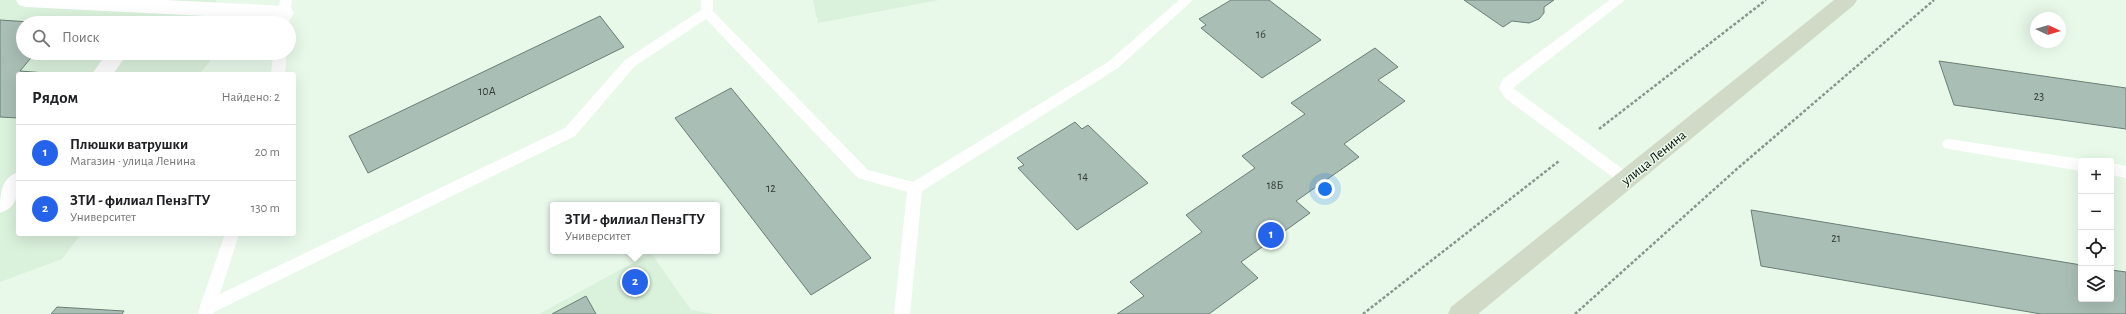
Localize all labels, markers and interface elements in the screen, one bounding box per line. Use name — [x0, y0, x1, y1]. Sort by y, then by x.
north arrow — [2030, 12, 2066, 48]
search box — [16, 16, 296, 60]
icon: search — [30, 27, 52, 49]
house number: 16 — [1256, 28, 1266, 40]
text: Поиск — [62, 30, 100, 45]
house number: 10А — [478, 85, 496, 97]
text: Рядом — [32, 89, 78, 106]
house number: 23 — [2034, 90, 2044, 102]
text: Найдено: 2 — [222, 91, 280, 104]
street label: улица Ленина — [1618, 127, 1689, 189]
text: Плюшки ватрушки — [70, 137, 188, 152]
text: 1 — [43, 146, 47, 159]
text: 20 m — [255, 146, 280, 159]
text: Магазин · улица Ленина — [70, 155, 196, 168]
map controls — [2078, 158, 2114, 302]
button: + — [2078, 158, 2114, 194]
house number: 14 — [1078, 170, 1088, 182]
house number: 18Б — [1267, 179, 1283, 191]
your location — [1315, 179, 1335, 199]
house number: 12 — [766, 182, 776, 194]
text: ЗТИ - филиал ПензГТУ — [70, 193, 210, 208]
button: − — [2078, 194, 2114, 230]
text: 2 — [42, 202, 48, 215]
text: 130 m — [251, 202, 280, 215]
popup — [550, 202, 720, 254]
text: Университет — [70, 211, 136, 224]
text: ЗТИ - филиал ПензГТУ — [565, 212, 705, 227]
pin: 1 — [1258, 220, 1284, 250]
text: Университет — [565, 230, 631, 243]
button: locate — [2078, 230, 2114, 266]
house number: 21 — [1831, 232, 1841, 244]
button: layers — [2078, 266, 2114, 302]
pin: 2 — [622, 267, 648, 297]

